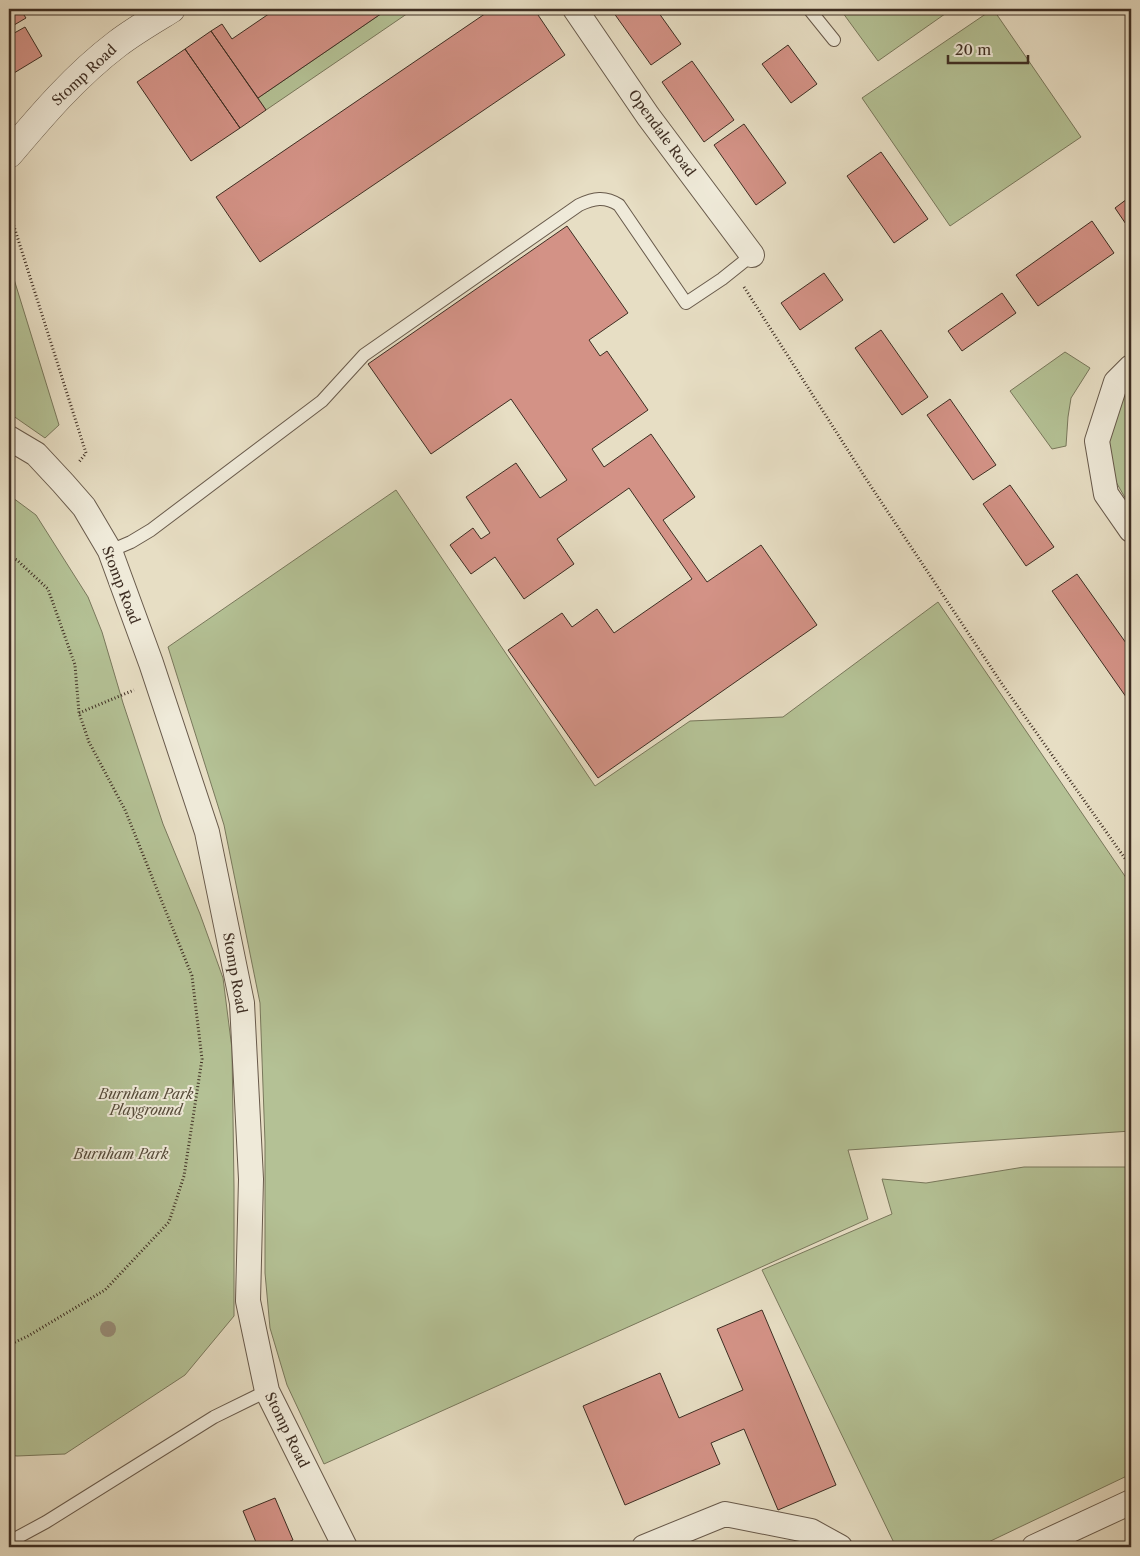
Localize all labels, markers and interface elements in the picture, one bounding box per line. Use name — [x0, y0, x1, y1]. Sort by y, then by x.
scale bar — [948, 32, 1028, 64]
street label: Stomp Road — [48, 40, 120, 110]
text: 20 m — [955, 40, 991, 59]
street label: Opendale Road — [624, 86, 700, 180]
street label: Stomp Road — [98, 544, 144, 627]
street label: Stomp Road — [219, 931, 251, 1015]
park label: Burnham Park Playground — [98, 1085, 194, 1119]
park label: Burnham Park — [73, 1145, 169, 1163]
street label: Stomp Road — [261, 1389, 313, 1471]

